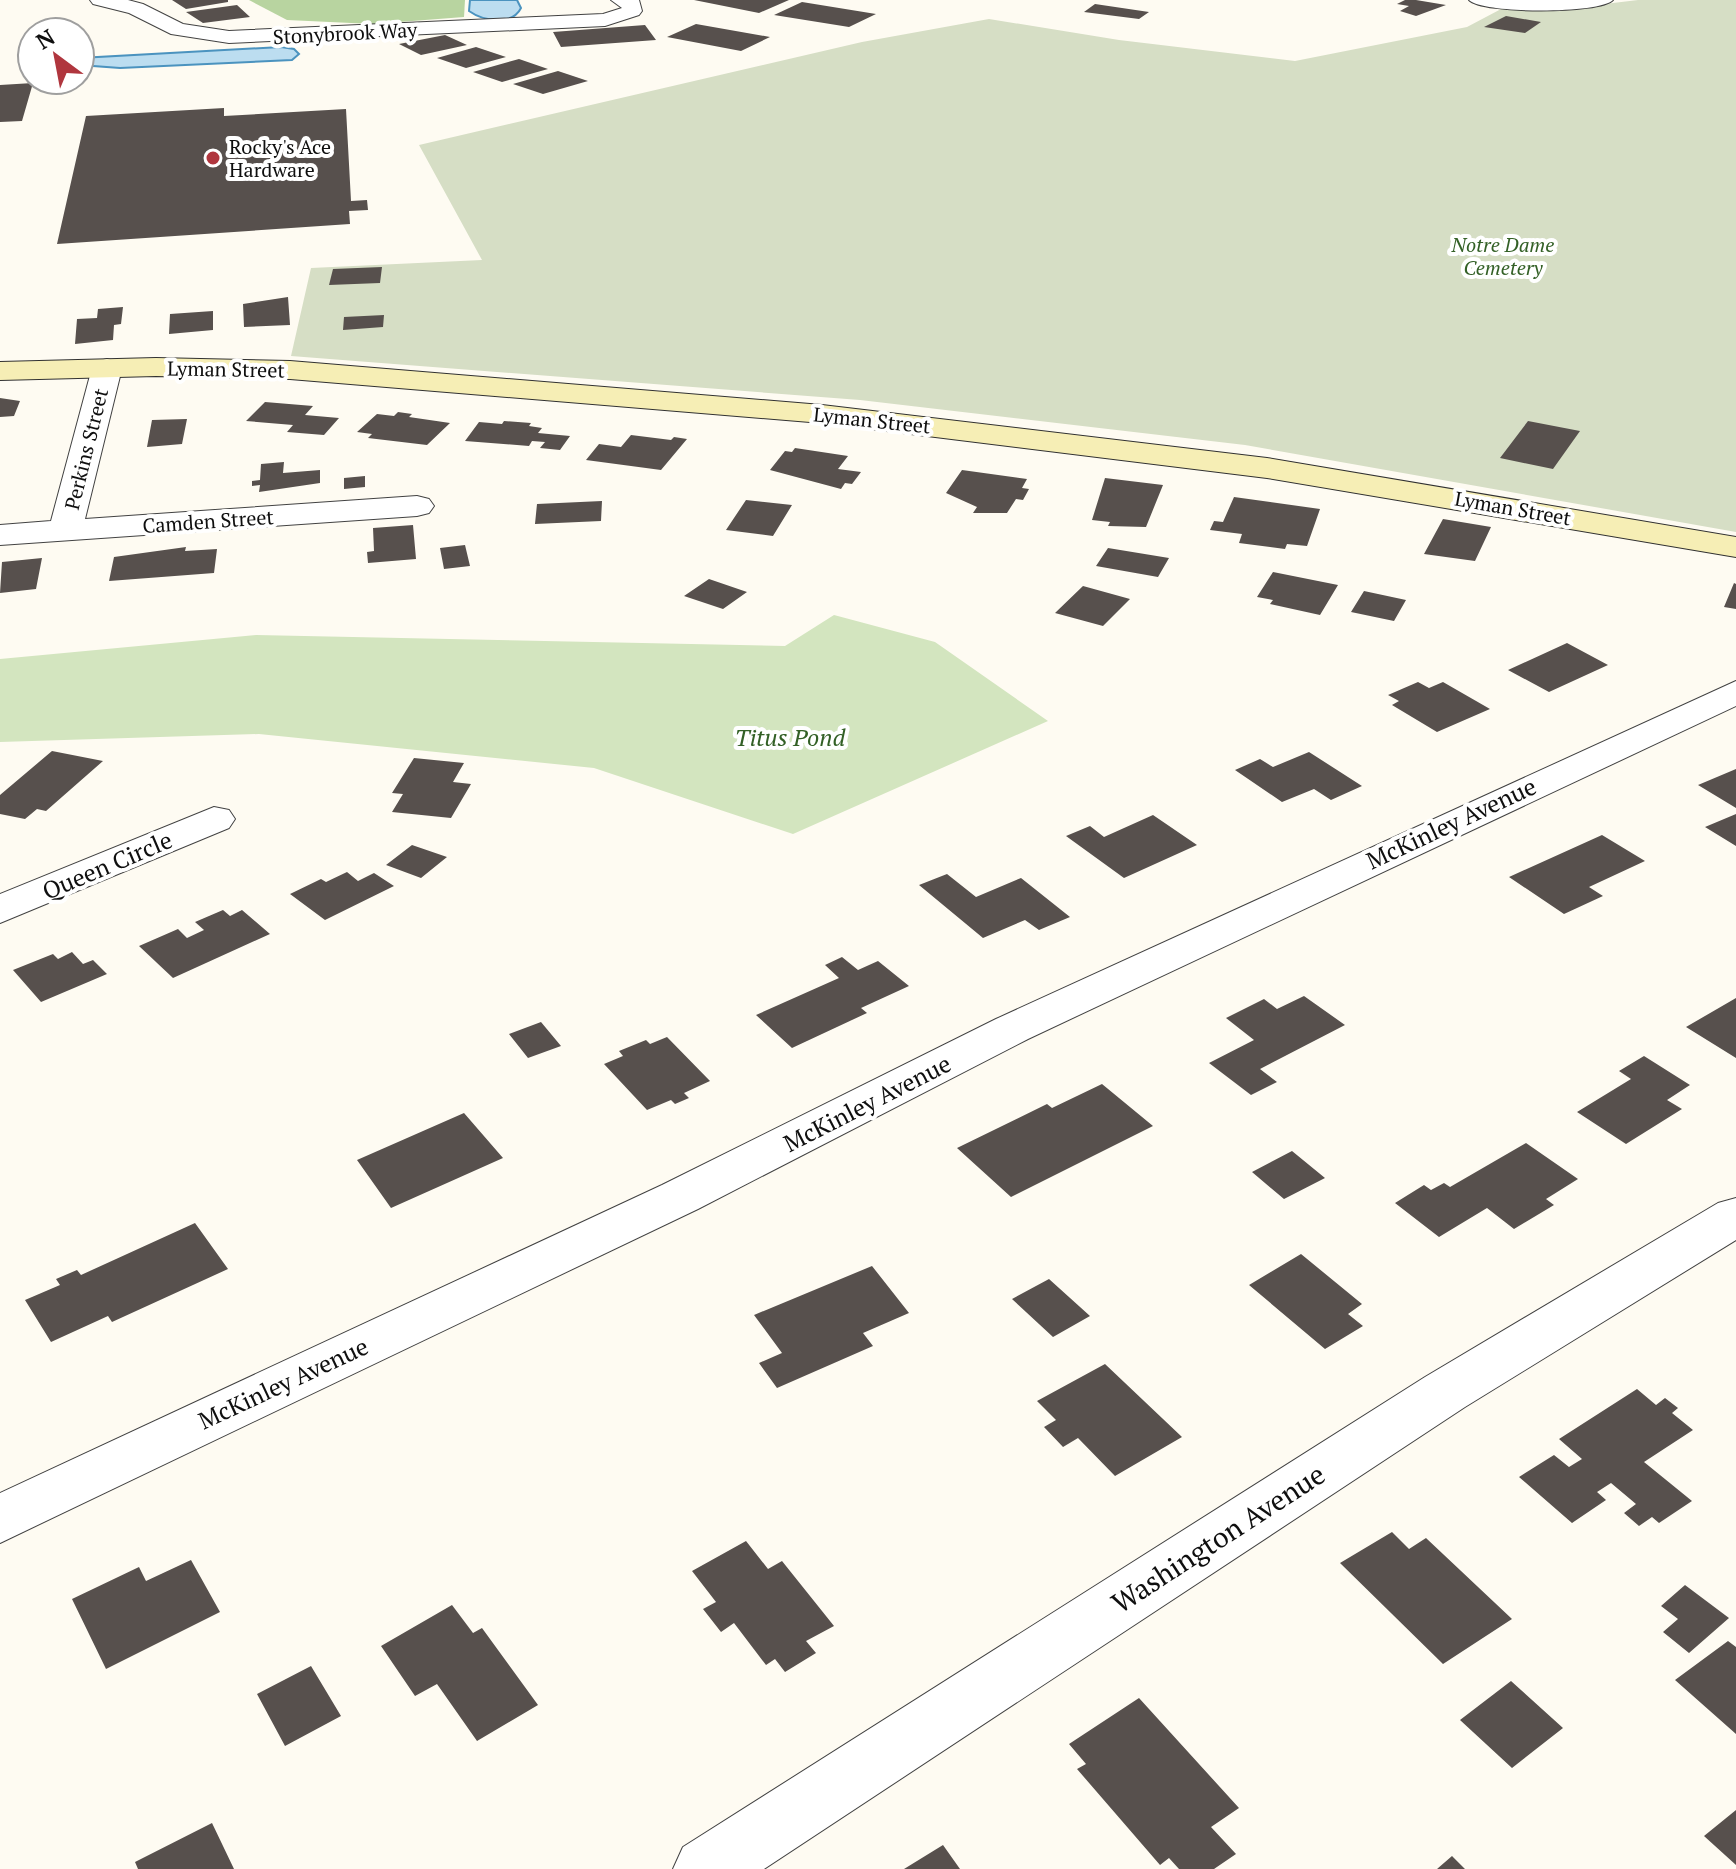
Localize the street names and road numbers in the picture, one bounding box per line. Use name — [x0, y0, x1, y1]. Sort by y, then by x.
street label: Stonybrook Way — [272, 16, 419, 50]
street label: Lyman Street — [167, 354, 286, 384]
street label: Perkins Street — [58, 385, 114, 513]
street label: Lyman Street — [812, 400, 932, 440]
street label: Lyman Street — [1453, 484, 1574, 532]
street label: Camden Street — [141, 503, 275, 539]
street label: McKinley Avenue — [1361, 770, 1541, 876]
street label: Queen Circle — [37, 823, 177, 907]
street label: McKinley Avenue — [778, 1047, 956, 1159]
street label: McKinley Avenue — [193, 1330, 373, 1436]
street label: Washington Avenue — [1104, 1455, 1332, 1621]

